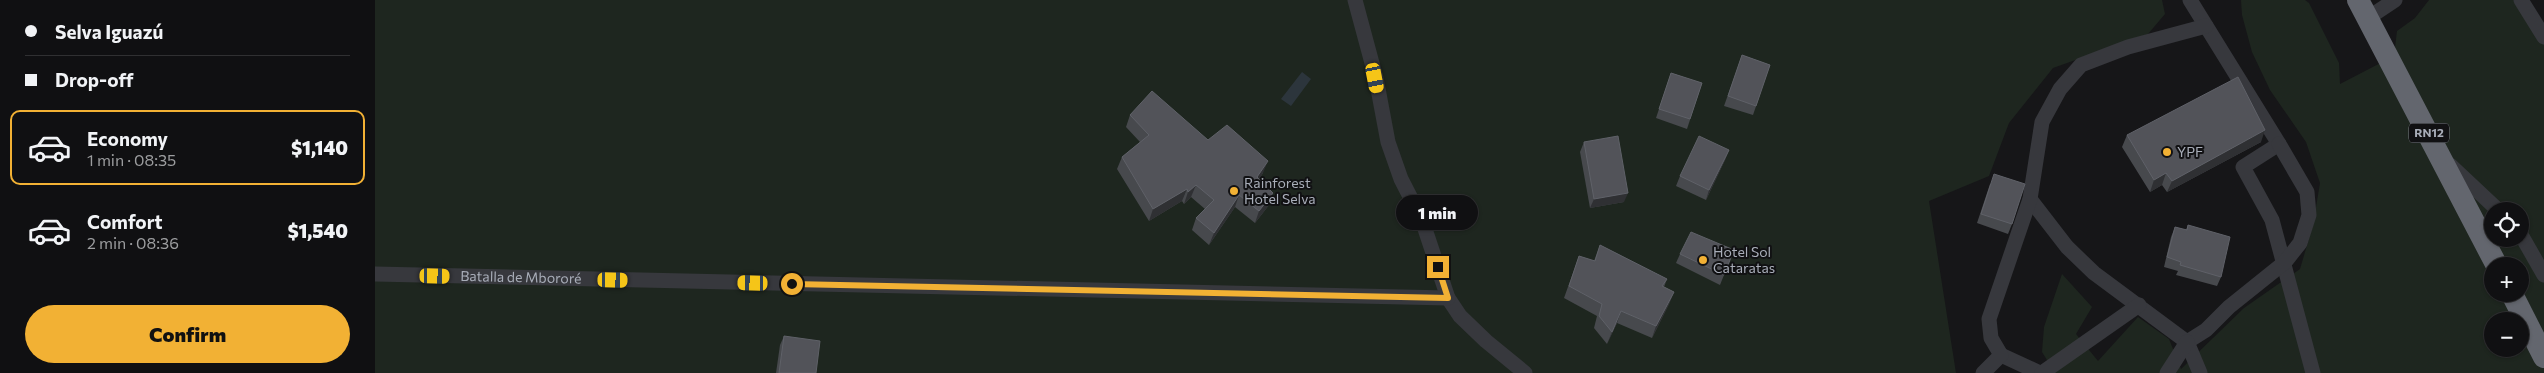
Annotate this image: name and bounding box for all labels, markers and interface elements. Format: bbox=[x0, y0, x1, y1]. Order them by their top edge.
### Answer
text: Selva Iguazú bbox=[55, 20, 163, 43]
car bbox=[1364, 62, 1385, 94]
text: Drop-off bbox=[55, 68, 134, 91]
road number: RN12 bbox=[2409, 124, 2449, 142]
icon: car bbox=[27, 125, 72, 170]
text: Economy bbox=[87, 127, 168, 150]
text: $1,140 bbox=[291, 136, 348, 159]
place label: YPF bbox=[2177, 143, 2203, 160]
marker: YPF bbox=[2161, 146, 2173, 158]
text: 1 min · 08:35 bbox=[87, 150, 176, 169]
place label: Rainforest Hotel Selva bbox=[1244, 174, 1316, 207]
marker: Rainforest Hotel Selva bbox=[1228, 185, 1240, 197]
callout: 1 min bbox=[1397, 194, 1479, 230]
map controls bbox=[2484, 202, 2529, 357]
button: locate bbox=[2484, 202, 2529, 247]
text: 1 min bbox=[1418, 203, 1456, 222]
icon: car bbox=[27, 208, 72, 253]
text: Comfort bbox=[87, 210, 163, 233]
text: $1,540 bbox=[287, 219, 348, 242]
text: 2 min · 08:36 bbox=[87, 233, 179, 252]
place label: Hotel Sol Cataratas bbox=[1713, 243, 1775, 276]
marker: Hotel Sol Cataratas bbox=[1697, 254, 1709, 266]
route end bbox=[1427, 256, 1449, 278]
button: + bbox=[2484, 257, 2529, 302]
street label: Batalla de Mbororé bbox=[460, 267, 582, 287]
car bbox=[419, 268, 450, 284]
car bbox=[597, 272, 628, 288]
route start bbox=[781, 273, 803, 295]
car bbox=[737, 275, 768, 291]
button: Confirm bbox=[25, 305, 350, 363]
button: − bbox=[2484, 312, 2529, 357]

